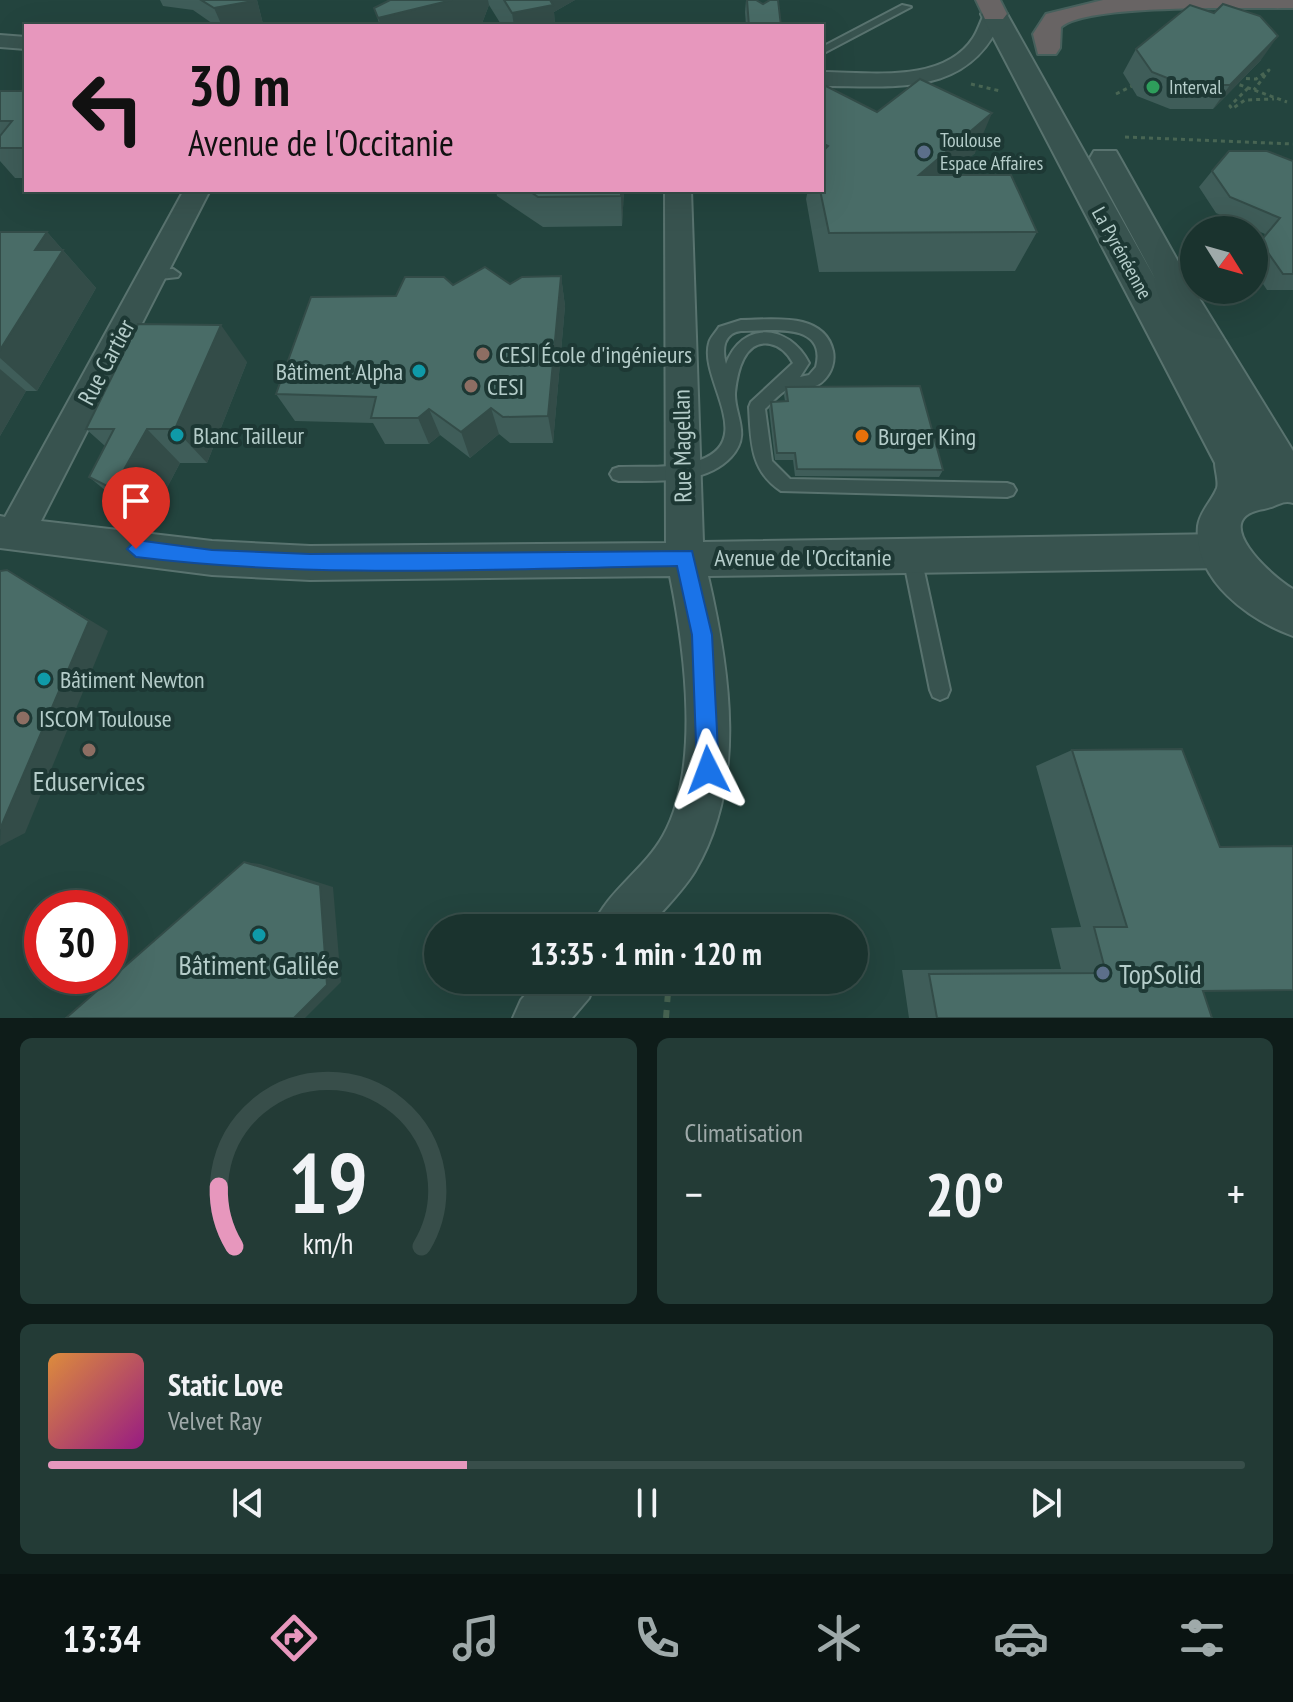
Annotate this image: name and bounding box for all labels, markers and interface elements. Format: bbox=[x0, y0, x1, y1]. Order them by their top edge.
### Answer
text: 30 m bbox=[188, 49, 290, 121]
icon: left bbox=[56, 56, 160, 160]
place label: Interval bbox=[1169, 74, 1222, 100]
marker: Interval bbox=[1144, 78, 1162, 96]
text: Avenue de l'Occitanie bbox=[188, 119, 454, 166]
place label: Toulouse Espace Affaires bbox=[940, 127, 1044, 176]
marker: Toulouse Espace Affaires bbox=[915, 143, 933, 161]
street label: La Pyrénéenne bbox=[1086, 202, 1158, 304]
north arrow bbox=[1180, 216, 1268, 304]
map controls bbox=[1180, 216, 1268, 304]
street label: Rue Cartier bbox=[71, 313, 142, 410]
place label: CESI École d'ingénieurs bbox=[499, 339, 692, 370]
marker: CESI École d'ingénieurs bbox=[474, 345, 492, 363]
place label: Bâtiment Alpha bbox=[276, 356, 403, 387]
marker: Bâtiment Alpha bbox=[410, 362, 428, 380]
place label: CESI bbox=[487, 371, 524, 402]
marker: CESI bbox=[462, 377, 480, 395]
street label: Rue Magellan bbox=[666, 389, 698, 503]
place label: Blanc Tailleur bbox=[193, 420, 305, 451]
place label: Burger King bbox=[878, 421, 976, 452]
marker: Blanc Tailleur bbox=[168, 426, 186, 444]
marker: Burger King bbox=[853, 427, 871, 445]
pin bbox=[102, 467, 170, 549]
icon: arrive bbox=[114, 479, 158, 523]
street label: Avenue de l'Occitanie bbox=[714, 542, 892, 573]
place label: Bâtiment Newton bbox=[60, 664, 205, 695]
marker: Bâtiment Newton bbox=[35, 670, 53, 688]
place label: ISCOM Toulouse bbox=[39, 703, 172, 734]
marker: ISCOM Toulouse bbox=[14, 709, 32, 727]
position arrow bbox=[666, 728, 750, 812]
marker: Eduservices bbox=[80, 741, 98, 759]
place label: Eduservices bbox=[33, 762, 145, 799]
speed limit sign: 30 bbox=[24, 890, 128, 994]
marker: Bâtiment Galilée bbox=[250, 926, 268, 944]
text: 13:35 · 1 min · 120 m bbox=[530, 934, 762, 973]
place label: Bâtiment Galilée bbox=[179, 946, 339, 983]
place label: TopSolid bbox=[1119, 955, 1202, 992]
marker: TopSolid bbox=[1094, 964, 1112, 982]
text: Climatisation bbox=[685, 1116, 803, 1149]
text: 19 bbox=[288, 1128, 368, 1236]
text: 20° bbox=[925, 1155, 1004, 1233]
text: − bbox=[685, 1165, 703, 1222]
text: + bbox=[1227, 1165, 1245, 1222]
text: km/h bbox=[303, 1225, 354, 1262]
text: Static Love bbox=[168, 1365, 283, 1404]
text: Velvet Ray bbox=[168, 1404, 262, 1437]
icon: previous bbox=[226, 1481, 270, 1525]
icon: pause bbox=[625, 1481, 669, 1525]
icon: next bbox=[1024, 1481, 1068, 1525]
icon: directions bbox=[266, 1610, 322, 1666]
icon: music bbox=[448, 1610, 504, 1666]
icon: phone bbox=[629, 1610, 685, 1666]
icon: climate bbox=[811, 1610, 867, 1666]
icon: car bbox=[993, 1610, 1049, 1666]
icon: filters bbox=[1174, 1610, 1230, 1666]
text: 13:34 bbox=[63, 1615, 141, 1662]

